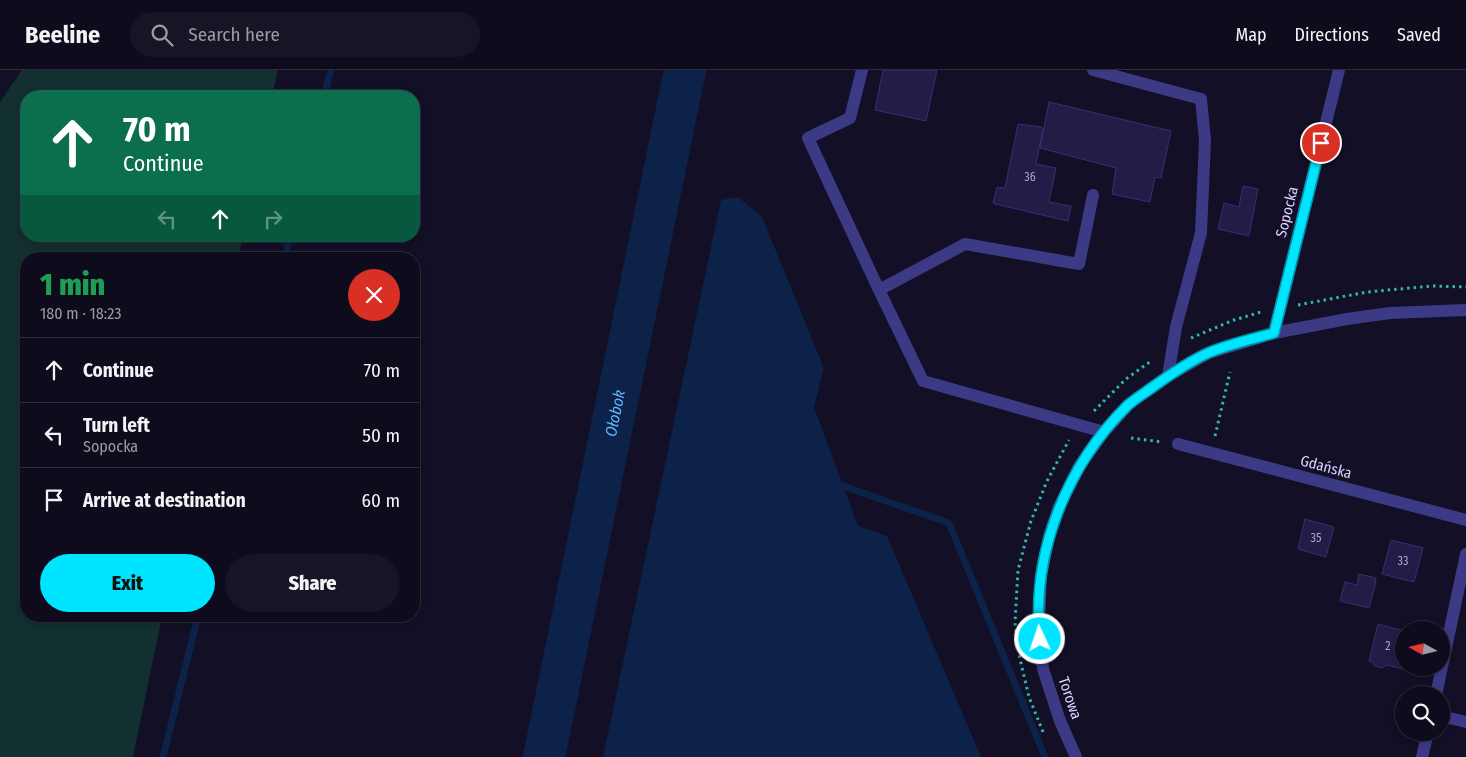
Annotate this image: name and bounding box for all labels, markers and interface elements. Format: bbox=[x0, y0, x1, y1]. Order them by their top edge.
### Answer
search box bbox=[130, 12, 480, 57]
text: Beeline bbox=[25, 21, 100, 49]
icon: search bbox=[148, 21, 176, 49]
text: Search here bbox=[188, 23, 280, 46]
text: Map bbox=[1235, 24, 1267, 46]
text: Directions bbox=[1295, 24, 1369, 46]
text: Saved bbox=[1397, 24, 1441, 46]
text: 70 m bbox=[123, 108, 191, 150]
icon: ahead bbox=[40, 110, 105, 175]
pin bbox=[1300, 122, 1342, 164]
icon: arrive bbox=[1307, 129, 1335, 157]
text: Continue bbox=[123, 150, 204, 177]
house number: 36 bbox=[1024, 170, 1036, 184]
street label: Sopocka bbox=[1272, 185, 1302, 239]
icon: left bbox=[153, 205, 181, 233]
icon: ahead bbox=[206, 205, 234, 233]
icon: right bbox=[259, 205, 287, 233]
text: 1 min bbox=[40, 267, 105, 303]
button: close bbox=[348, 269, 400, 321]
text: 180 m · 18:23 bbox=[40, 304, 121, 323]
icon: ahead bbox=[40, 356, 68, 384]
text: Continue bbox=[83, 359, 154, 382]
text: 70 m bbox=[364, 359, 400, 382]
water label: Ołobok bbox=[601, 388, 629, 438]
text: Turn left bbox=[83, 414, 150, 437]
icon: left bbox=[40, 421, 68, 449]
text: 50 m bbox=[362, 424, 400, 447]
text: Sopocka bbox=[83, 437, 138, 456]
street label: Gdańska bbox=[1298, 452, 1354, 482]
icon: arrive bbox=[40, 486, 68, 514]
text: Arrive at destination bbox=[83, 489, 246, 512]
text: 60 m bbox=[362, 489, 400, 512]
house number: 35 bbox=[1311, 531, 1322, 545]
button: Exit bbox=[40, 554, 215, 612]
button: Share bbox=[225, 554, 400, 612]
house number: 33 bbox=[1398, 554, 1408, 568]
position arrow bbox=[1013, 612, 1065, 664]
north arrow bbox=[1395, 621, 1450, 676]
map controls bbox=[1395, 621, 1450, 741]
house number: 2 bbox=[1385, 639, 1391, 653]
street label: Torowa bbox=[1054, 674, 1086, 722]
button: search bbox=[1395, 686, 1450, 741]

